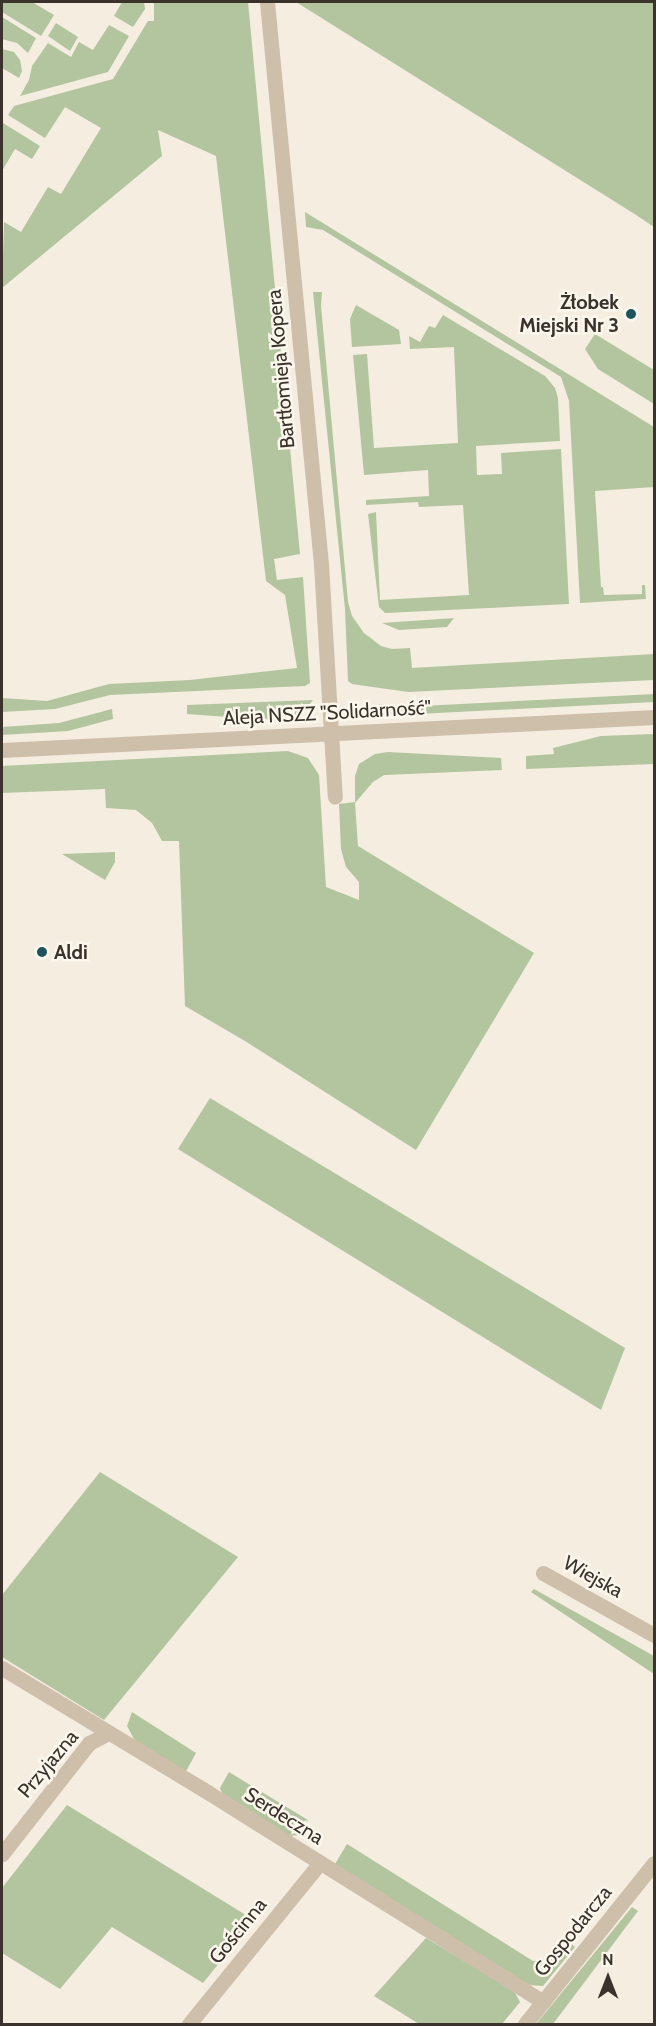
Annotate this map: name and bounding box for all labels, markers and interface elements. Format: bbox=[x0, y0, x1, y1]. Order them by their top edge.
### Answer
street label: Bartłomieja Kopera bbox=[262, 289, 300, 449]
place label: Żłobek Miejski Nr 3 bbox=[519, 290, 619, 337]
marker: Żłobek Miejski Nr 3 bbox=[624, 307, 638, 321]
street label: Aleja NSZZ "Solidarność" bbox=[222, 696, 432, 730]
place label: Aldi bbox=[54, 940, 88, 964]
marker: Aldi bbox=[35, 945, 49, 959]
street label: Wiejska bbox=[559, 1551, 627, 1603]
street label: Przyjazna bbox=[13, 1725, 83, 1803]
street label: Serdeczna bbox=[240, 1782, 328, 1850]
street label: Gospodarcza bbox=[529, 1881, 617, 1981]
street label: Gościnna bbox=[204, 1893, 272, 1969]
north arrow bbox=[578, 1948, 638, 2008]
text: N bbox=[602, 1950, 614, 1969]

